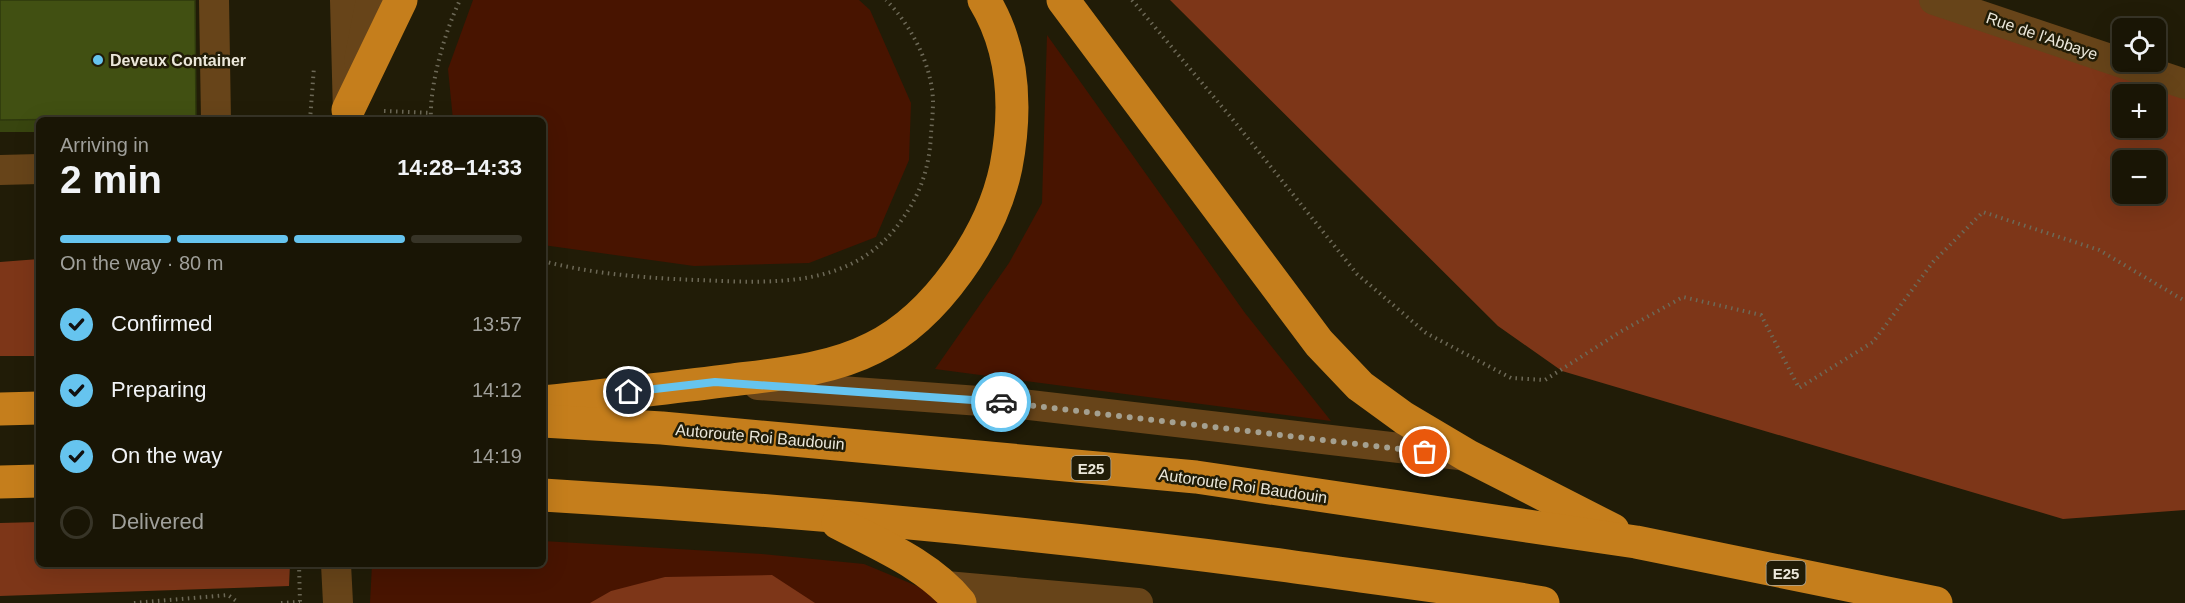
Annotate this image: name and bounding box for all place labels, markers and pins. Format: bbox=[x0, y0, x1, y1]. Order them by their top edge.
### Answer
place label: Deveux Container bbox=[110, 52, 246, 69]
marker: Deveux Container bbox=[91, 53, 105, 67]
pin bbox=[603, 366, 654, 417]
pin bbox=[1399, 426, 1450, 477]

